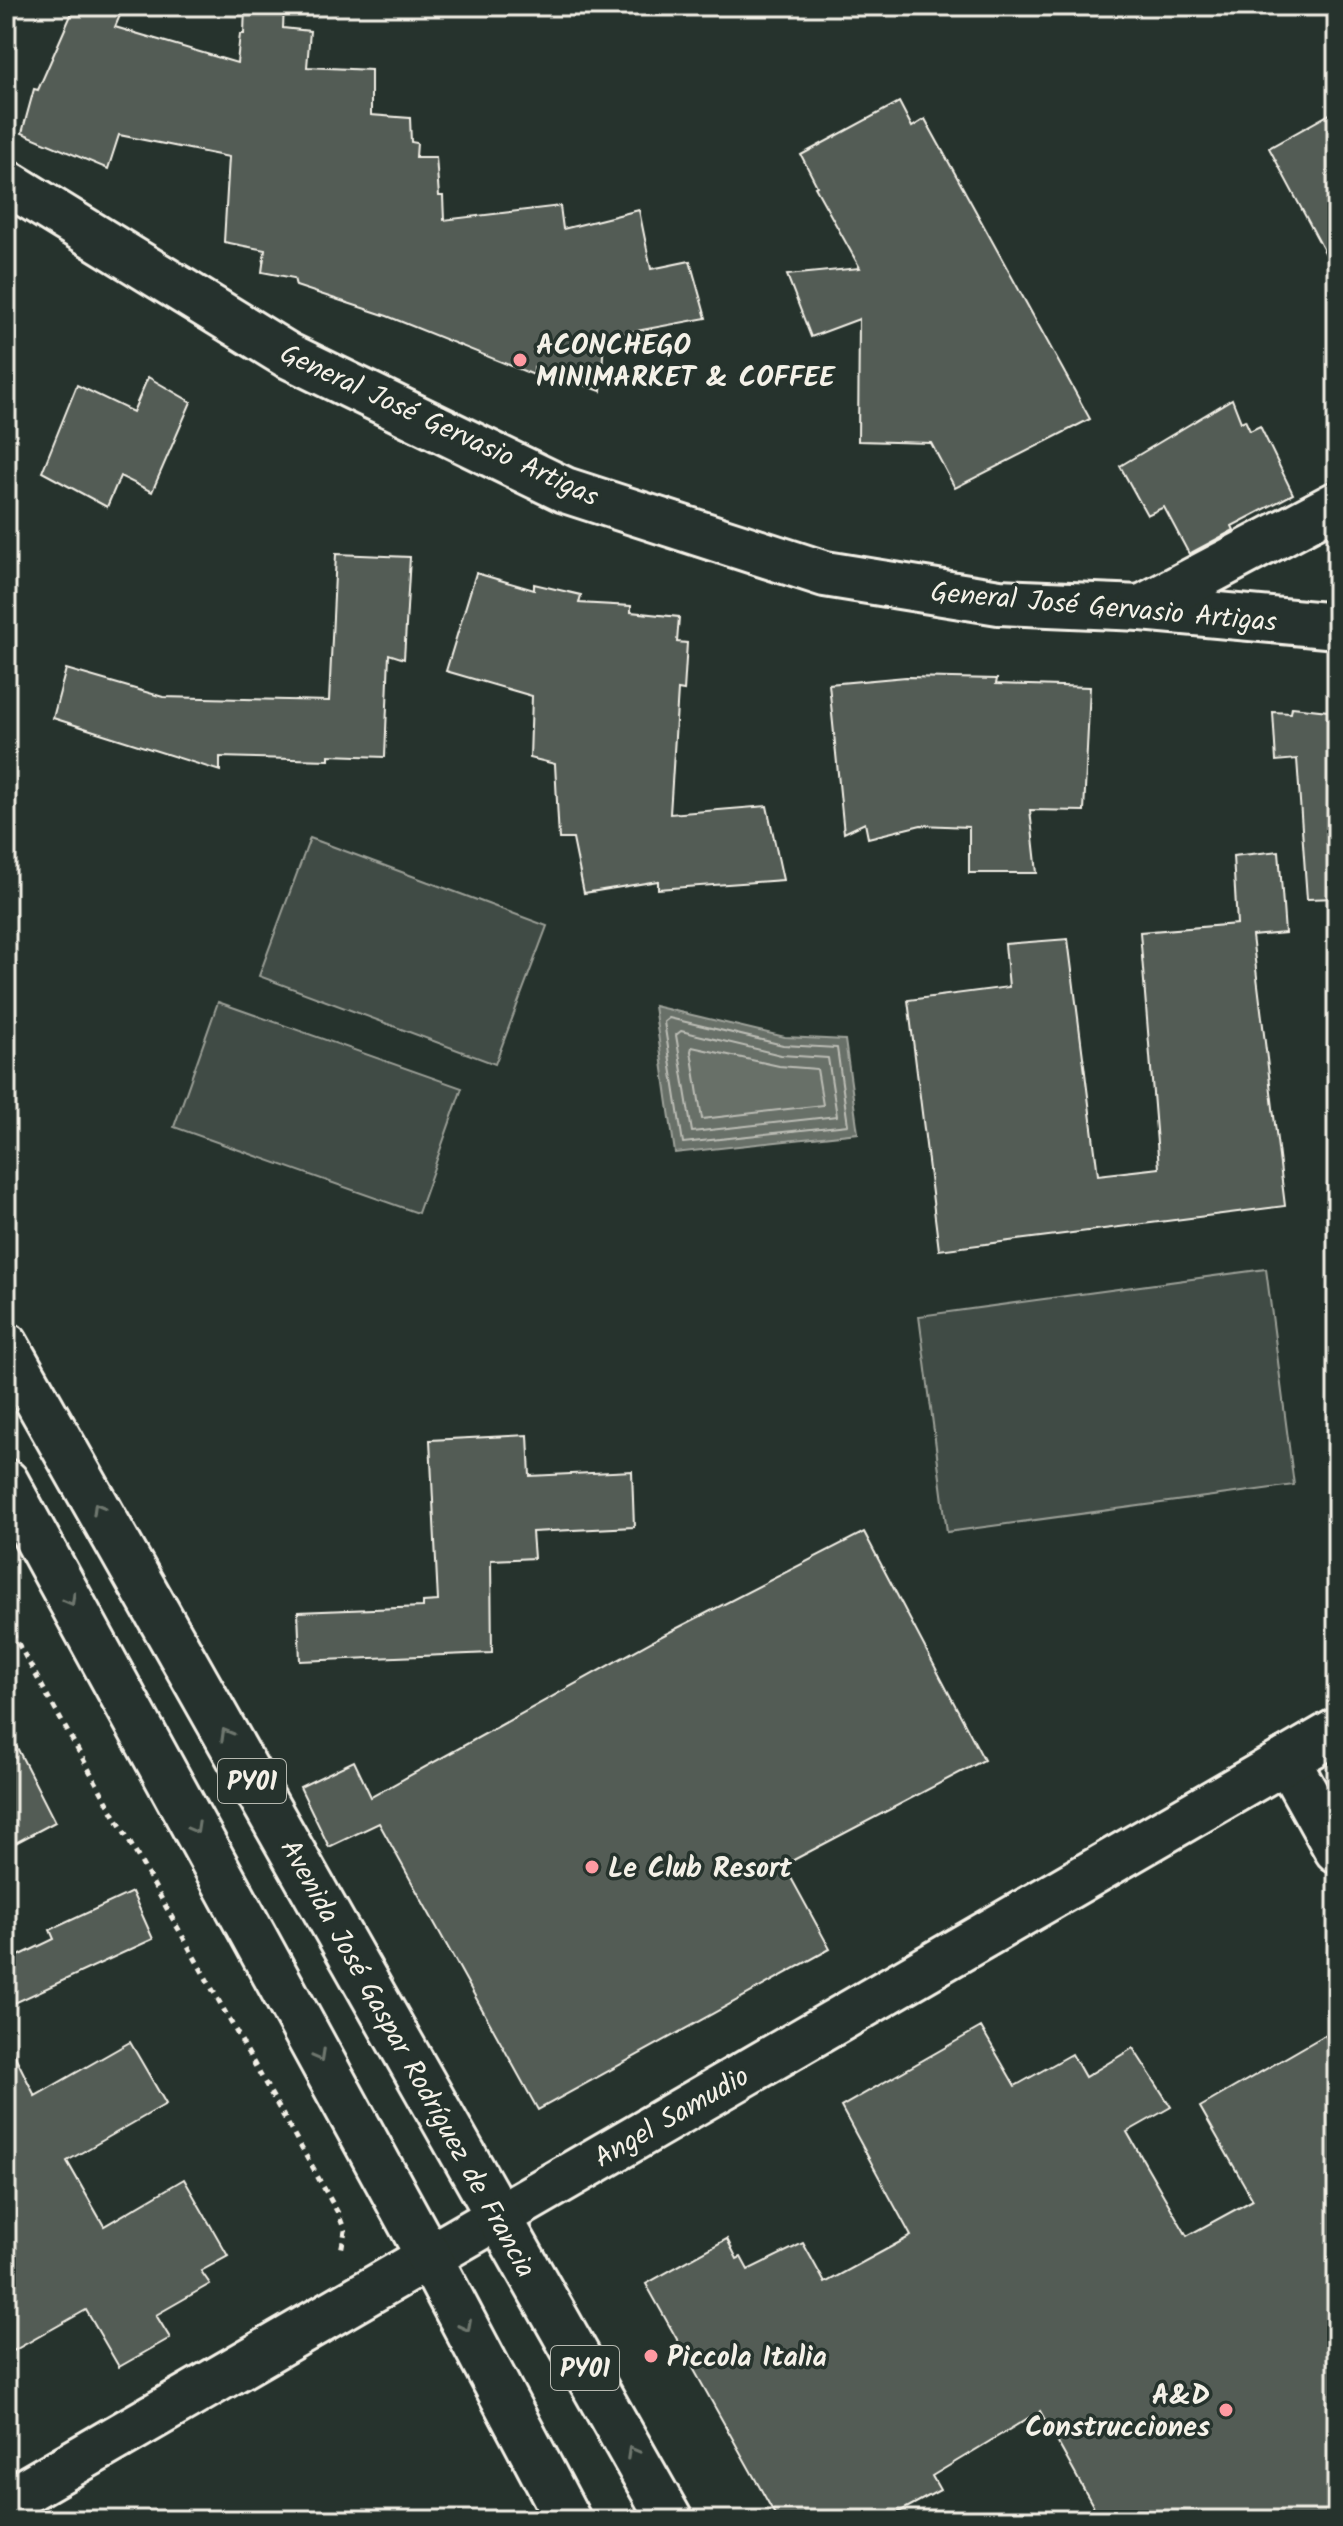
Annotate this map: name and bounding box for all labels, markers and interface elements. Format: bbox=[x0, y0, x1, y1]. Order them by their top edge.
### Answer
place label: ACONCHEGO MINIMARKET & COFFEE bbox=[536, 324, 836, 401]
street label: General José Gervasio Artigas bbox=[272, 332, 606, 520]
marker: ACONCHEGO MINIMARKET & COFFEE bbox=[511, 351, 529, 369]
street label: General José Gervasio Artigas bbox=[929, 571, 1279, 646]
one-way arrow bbox=[92, 1502, 108, 1517]
one-way arrow bbox=[61, 1592, 76, 1606]
one-way arrow bbox=[220, 1728, 236, 1743]
road number: PY01 bbox=[218, 1759, 286, 1803]
one-way arrow bbox=[185, 1819, 201, 1834]
street label: Avenida José Gaspar Rodríguez de Francia bbox=[267, 1832, 547, 2287]
place label: Le Club Resort bbox=[608, 1847, 792, 1892]
marker: Le Club Resort bbox=[583, 1858, 601, 1876]
one-way arrow bbox=[310, 2048, 325, 2063]
street label: Angel Samudio bbox=[586, 2055, 758, 2181]
one-way arrow bbox=[456, 2318, 471, 2332]
place label: Piccola Italia bbox=[667, 2336, 827, 2381]
road number: PY01 bbox=[551, 2346, 619, 2390]
marker: Piccola Italia bbox=[642, 2347, 660, 2365]
place label: A&D Construcciones bbox=[1025, 2374, 1210, 2451]
marker: A&D Construcciones bbox=[1217, 2401, 1235, 2419]
one-way arrow bbox=[626, 2446, 642, 2461]

